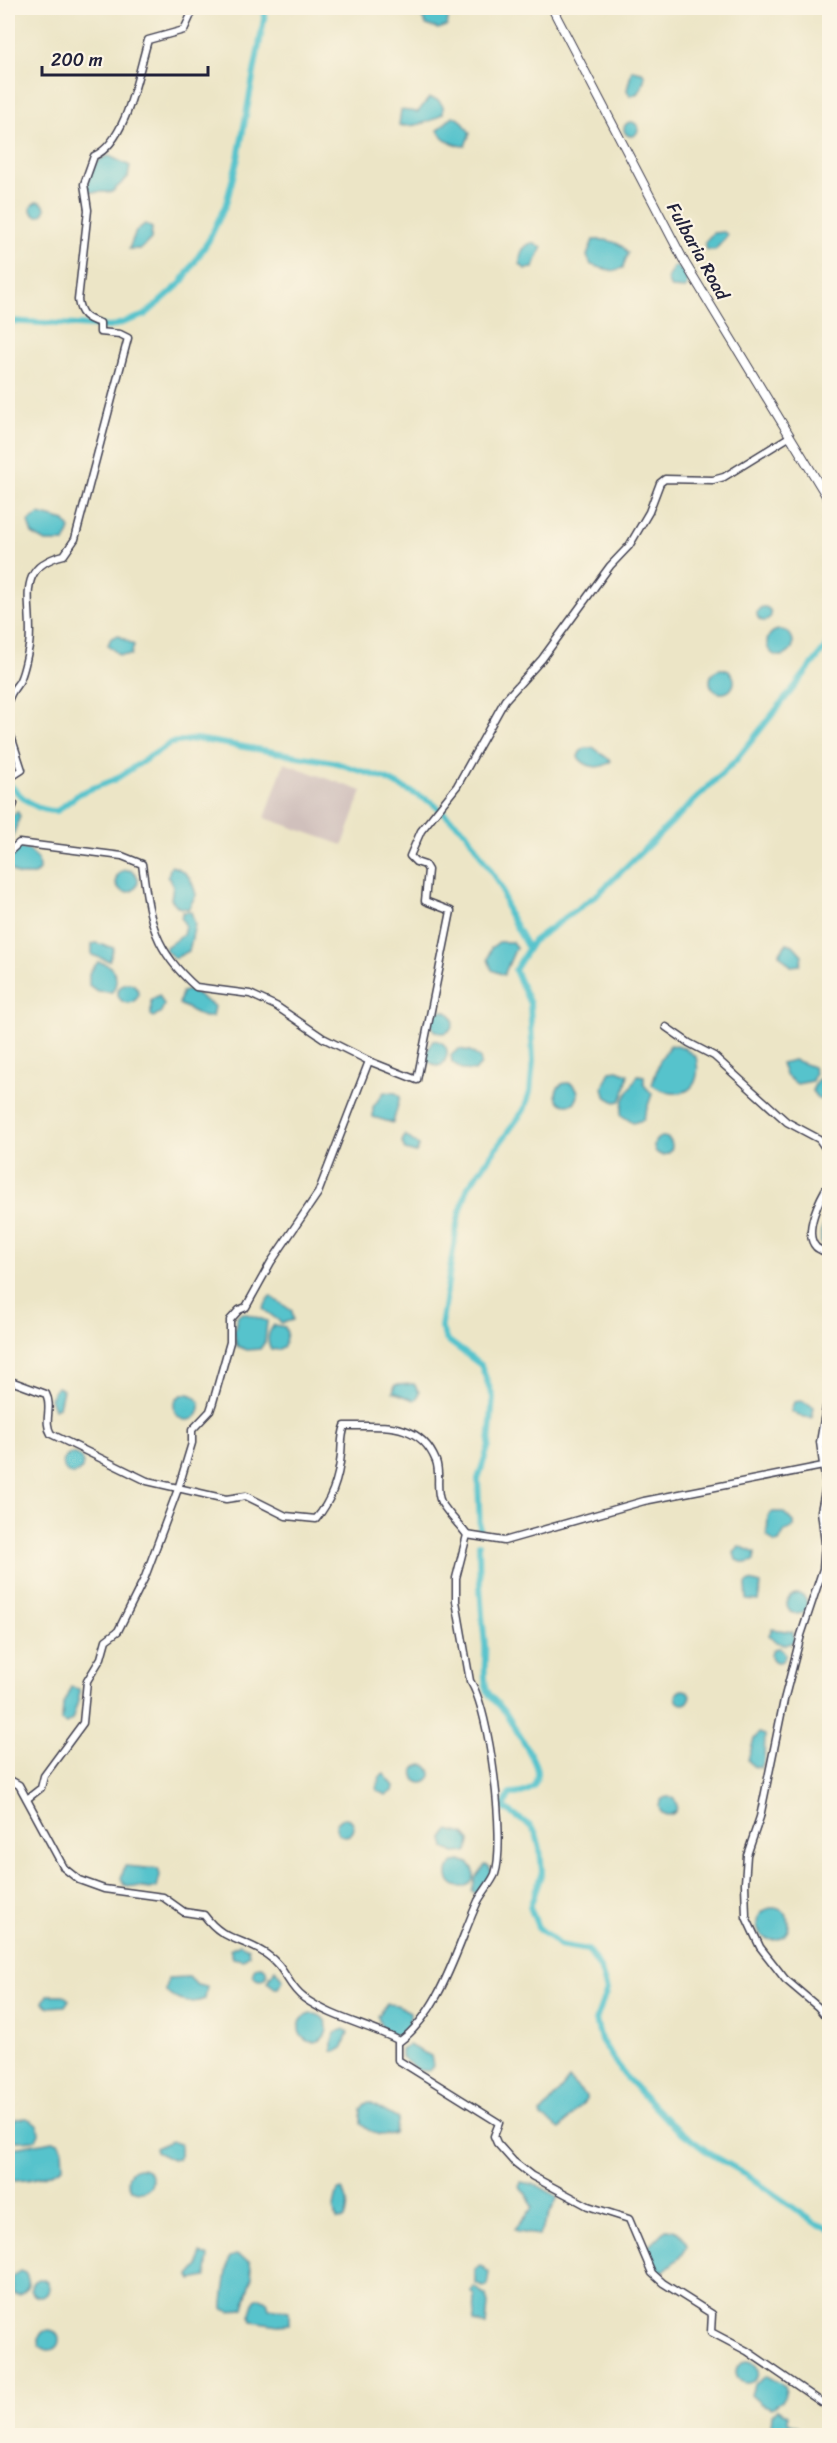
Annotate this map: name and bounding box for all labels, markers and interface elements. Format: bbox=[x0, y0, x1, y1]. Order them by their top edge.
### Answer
scale bar bbox=[42, 39, 208, 77]
text: 200 m bbox=[51, 44, 103, 76]
street label: Fulbaria Road bbox=[658, 196, 739, 307]

